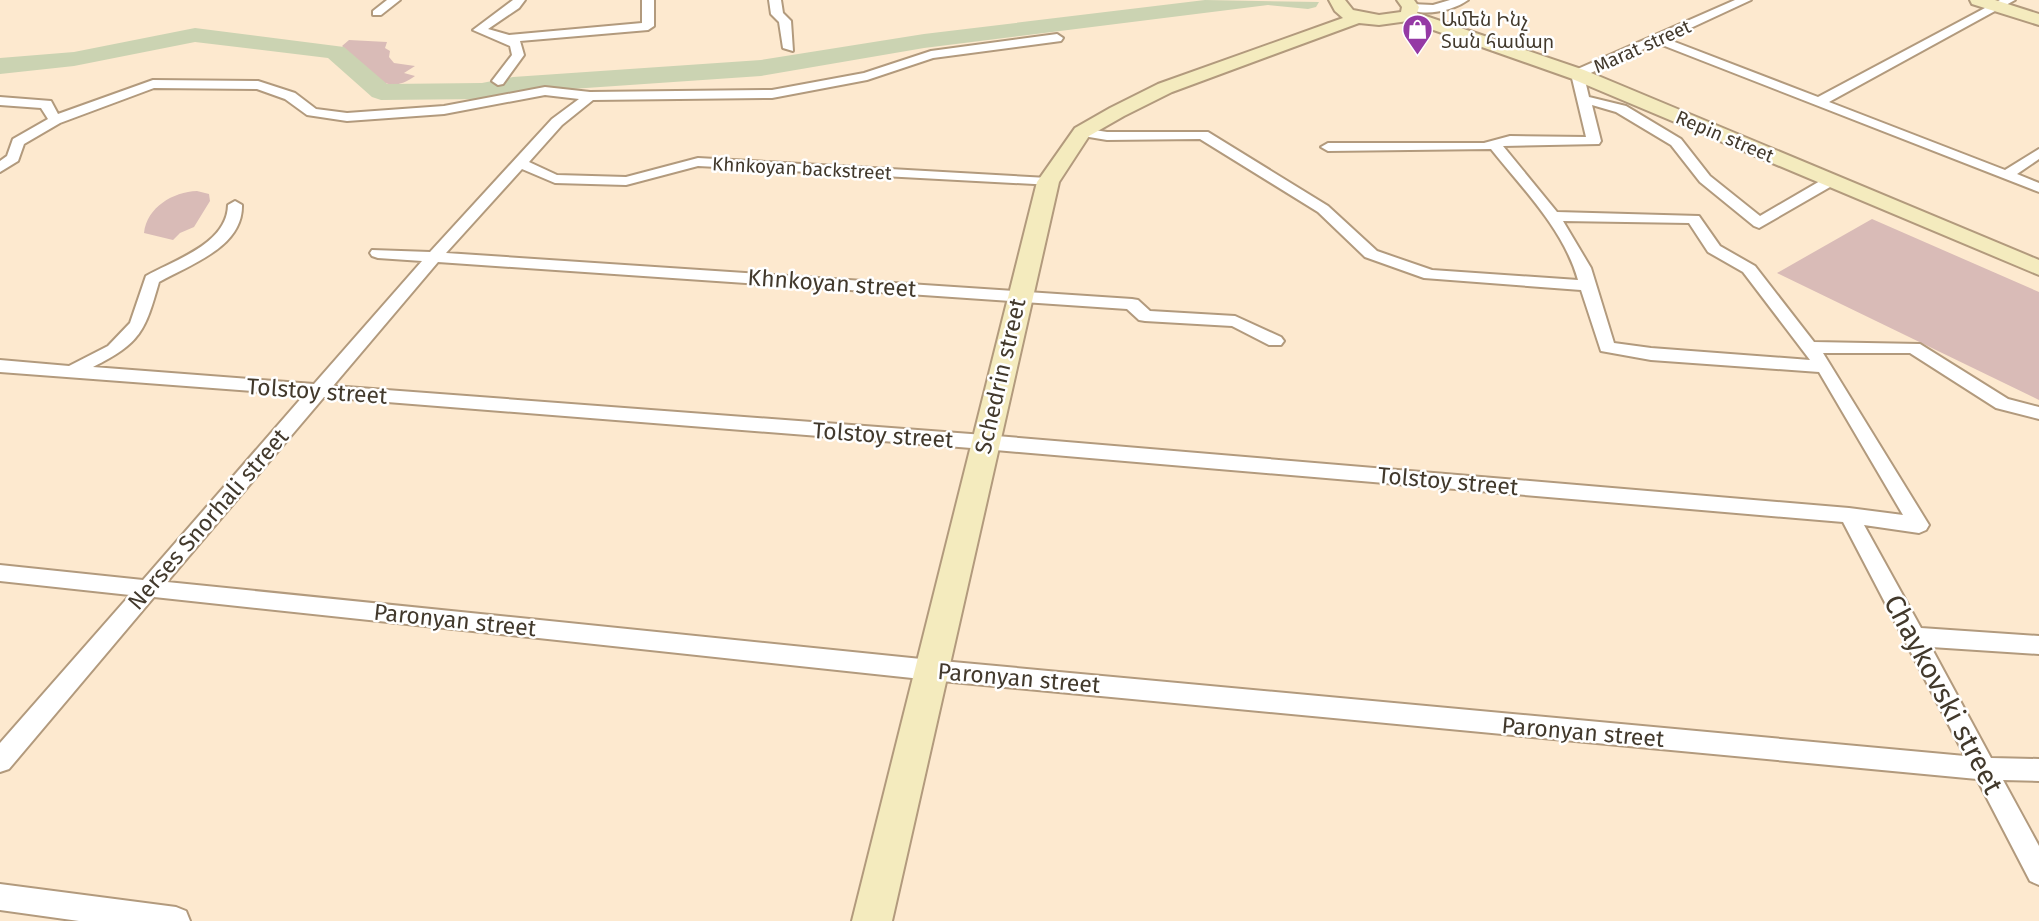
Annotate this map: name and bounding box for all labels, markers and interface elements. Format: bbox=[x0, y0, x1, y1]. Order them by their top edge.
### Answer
place label: Ամեն Ինչ Տան համար bbox=[1441, 8, 1554, 53]
shop icon: Ամեն Ինչ Տան համար bbox=[1401, 13, 1435, 57]
street label: Marat street bbox=[1590, 15, 1695, 78]
street label: Repin street bbox=[1672, 105, 1777, 168]
street label: Khnkoyan backstreet bbox=[712, 152, 892, 185]
street label: Khnkoyan street bbox=[747, 263, 918, 303]
street label: Schedrin street bbox=[968, 295, 1032, 457]
street label: Tolstoy street bbox=[246, 372, 389, 410]
street label: Tolstoy street bbox=[812, 416, 955, 454]
street label: Nerses Snorhali street bbox=[122, 422, 295, 615]
street label: Tolstoy street bbox=[1377, 461, 1520, 501]
street label: Chaykovski street bbox=[1877, 589, 2010, 800]
street label: Paronyan street bbox=[372, 598, 538, 643]
street label: Paronyan street bbox=[936, 657, 1102, 699]
street label: Paronyan street bbox=[1500, 711, 1666, 753]

